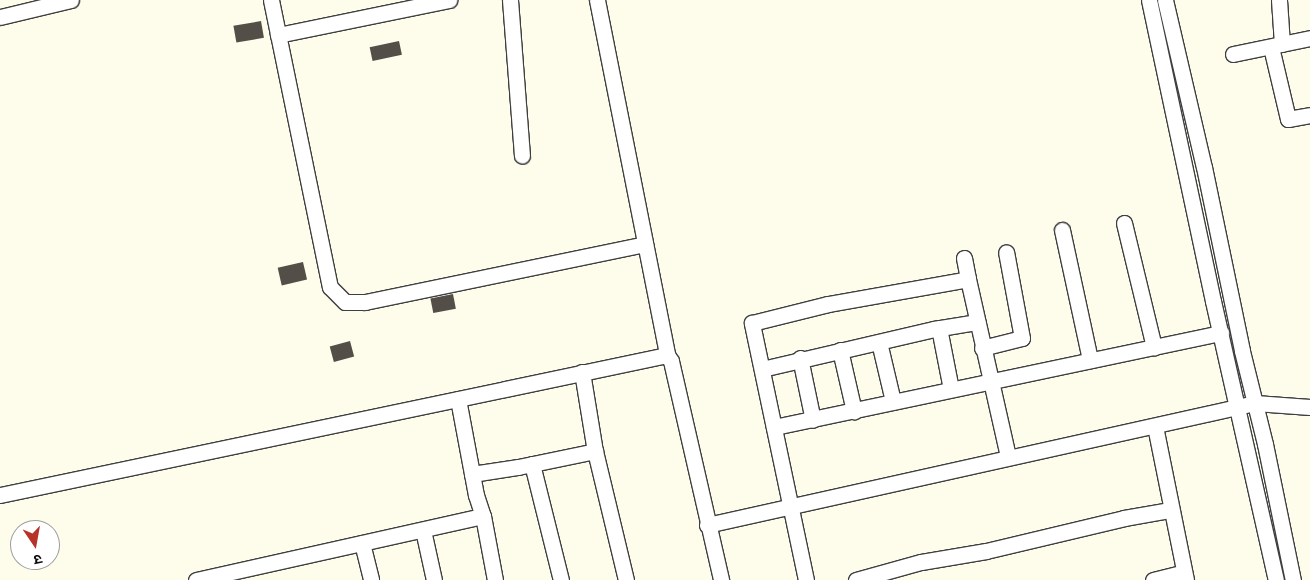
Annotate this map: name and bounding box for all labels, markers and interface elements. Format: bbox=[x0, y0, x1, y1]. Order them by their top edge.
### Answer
north arrow bbox=[10, 520, 60, 570]
text: उ bbox=[32, 551, 44, 567]

